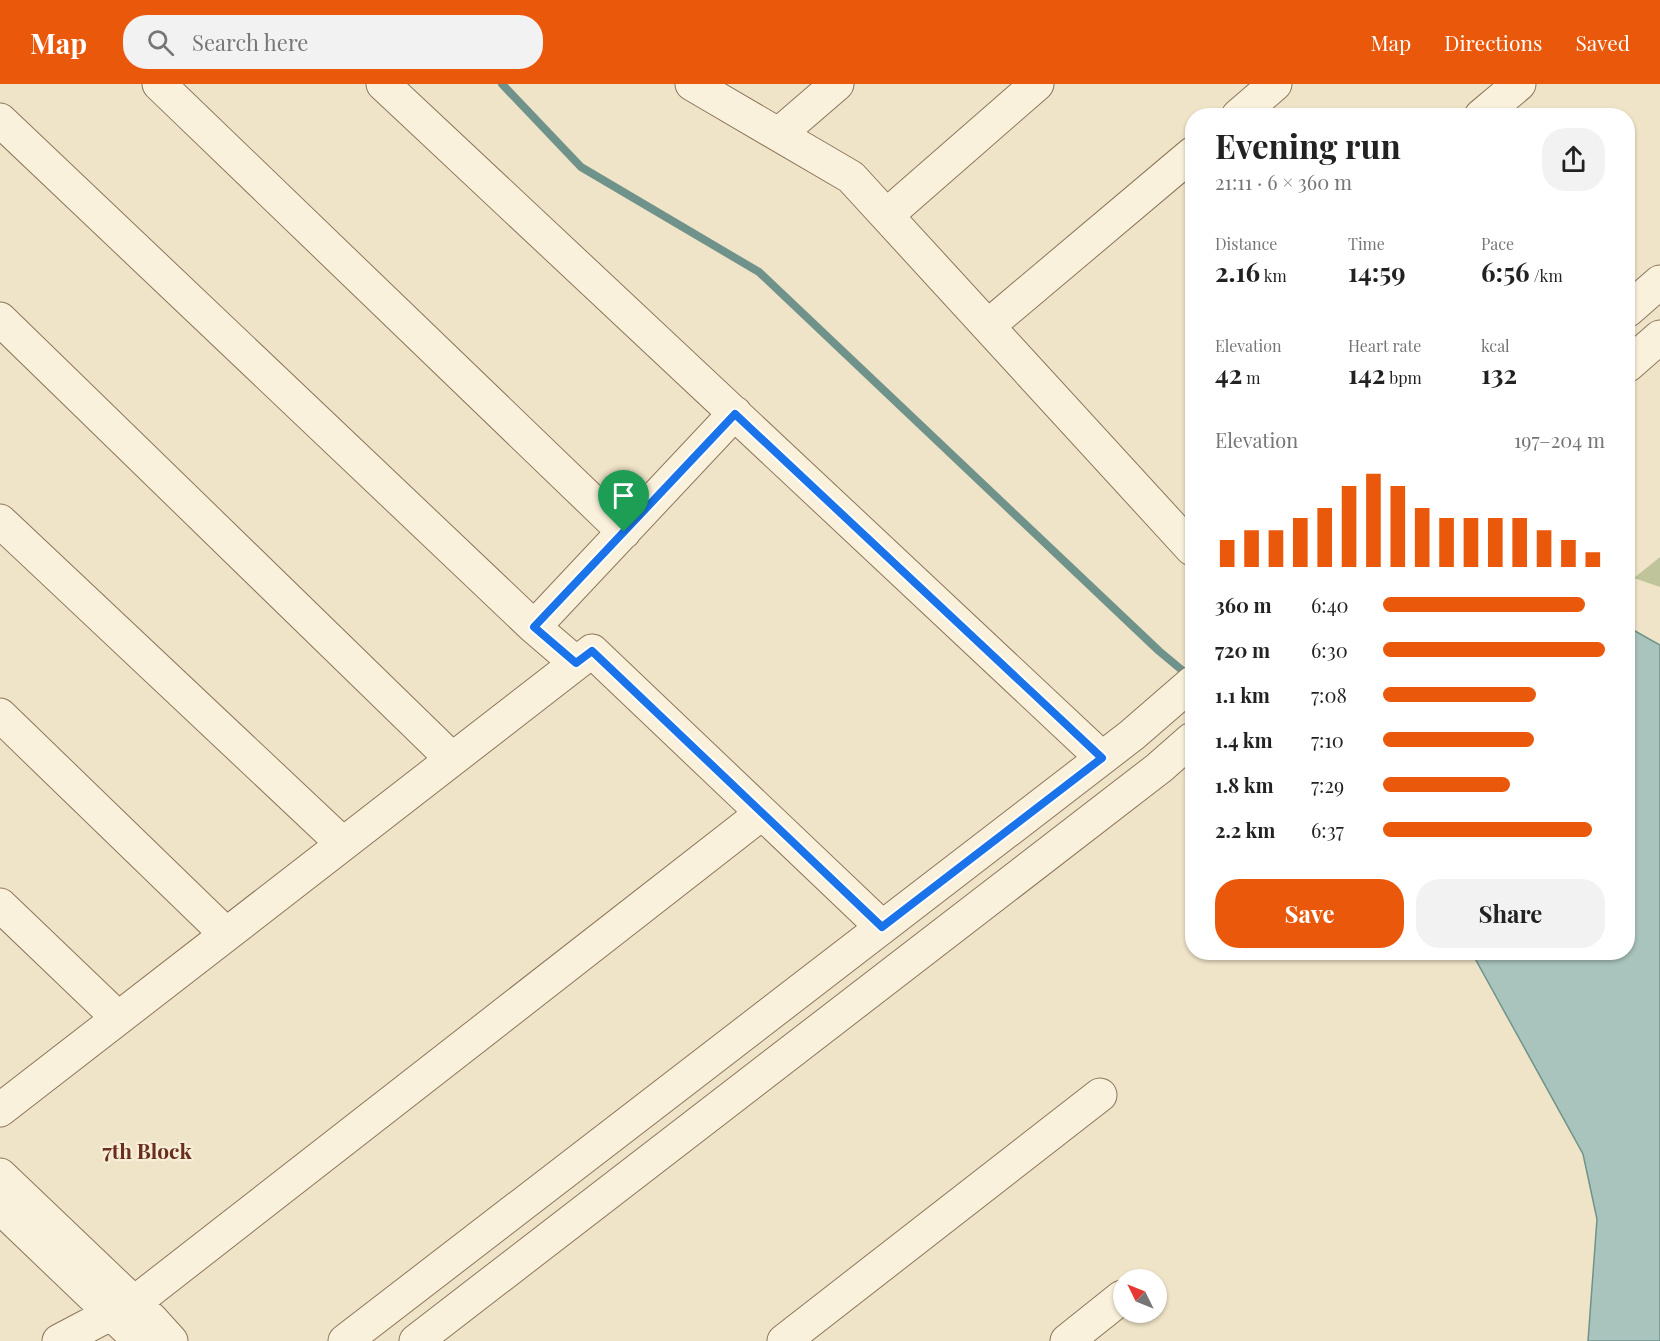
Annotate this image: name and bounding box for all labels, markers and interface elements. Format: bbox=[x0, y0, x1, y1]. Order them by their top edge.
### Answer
search box bbox=[123, 15, 543, 69]
text: Map bbox=[30, 24, 87, 61]
icon: search bbox=[144, 26, 177, 59]
text: Search here bbox=[192, 27, 308, 57]
text: Map bbox=[1370, 28, 1411, 56]
text: Directions bbox=[1444, 28, 1542, 56]
text: Saved bbox=[1575, 28, 1630, 56]
text: Evening run bbox=[1215, 123, 1401, 167]
button: share bbox=[1542, 128, 1605, 191]
text: 21:11 · 6 × 360 m bbox=[1215, 168, 1352, 195]
text: Distance bbox=[1215, 233, 1277, 254]
text: Time bbox=[1348, 233, 1385, 254]
text: Pace bbox=[1481, 233, 1514, 254]
text: 2.16 bbox=[1215, 254, 1260, 289]
text: 14:59 bbox=[1348, 254, 1406, 289]
text: 6:56 bbox=[1481, 254, 1530, 289]
text: km bbox=[1260, 265, 1287, 286]
text: /km bbox=[1530, 265, 1563, 286]
text: Elevation bbox=[1215, 335, 1282, 356]
text: Heart rate bbox=[1348, 335, 1421, 356]
text: kcal bbox=[1481, 335, 1510, 356]
text: 42 bbox=[1215, 356, 1242, 391]
text: 142 bbox=[1348, 356, 1385, 391]
text: 132 bbox=[1481, 356, 1517, 391]
text: m bbox=[1242, 367, 1261, 388]
text: bpm bbox=[1385, 367, 1422, 388]
text: Elevation bbox=[1215, 426, 1298, 453]
text: 197–204 m bbox=[1514, 426, 1605, 453]
pin bbox=[598, 470, 649, 532]
icon: arrive bbox=[607, 479, 640, 512]
text: 360 m bbox=[1215, 591, 1272, 618]
text: 6:40 bbox=[1311, 591, 1349, 618]
text: 720 m bbox=[1215, 636, 1270, 663]
text: 6:30 bbox=[1311, 636, 1348, 663]
text: 1.1 km bbox=[1215, 681, 1270, 708]
text: 7:08 bbox=[1311, 681, 1347, 708]
text: 1.4 km bbox=[1215, 726, 1273, 753]
text: 7:10 bbox=[1311, 726, 1344, 753]
text: 1.8 km bbox=[1215, 771, 1274, 798]
text: 7:29 bbox=[1311, 771, 1344, 798]
text: 2.2 km bbox=[1215, 816, 1275, 843]
text: 6:37 bbox=[1311, 816, 1344, 843]
button: Save bbox=[1215, 879, 1404, 948]
button: Share bbox=[1416, 879, 1605, 948]
district label: 7th Block bbox=[102, 1136, 192, 1164]
north arrow bbox=[1113, 1269, 1167, 1323]
map controls bbox=[1113, 1269, 1167, 1323]

